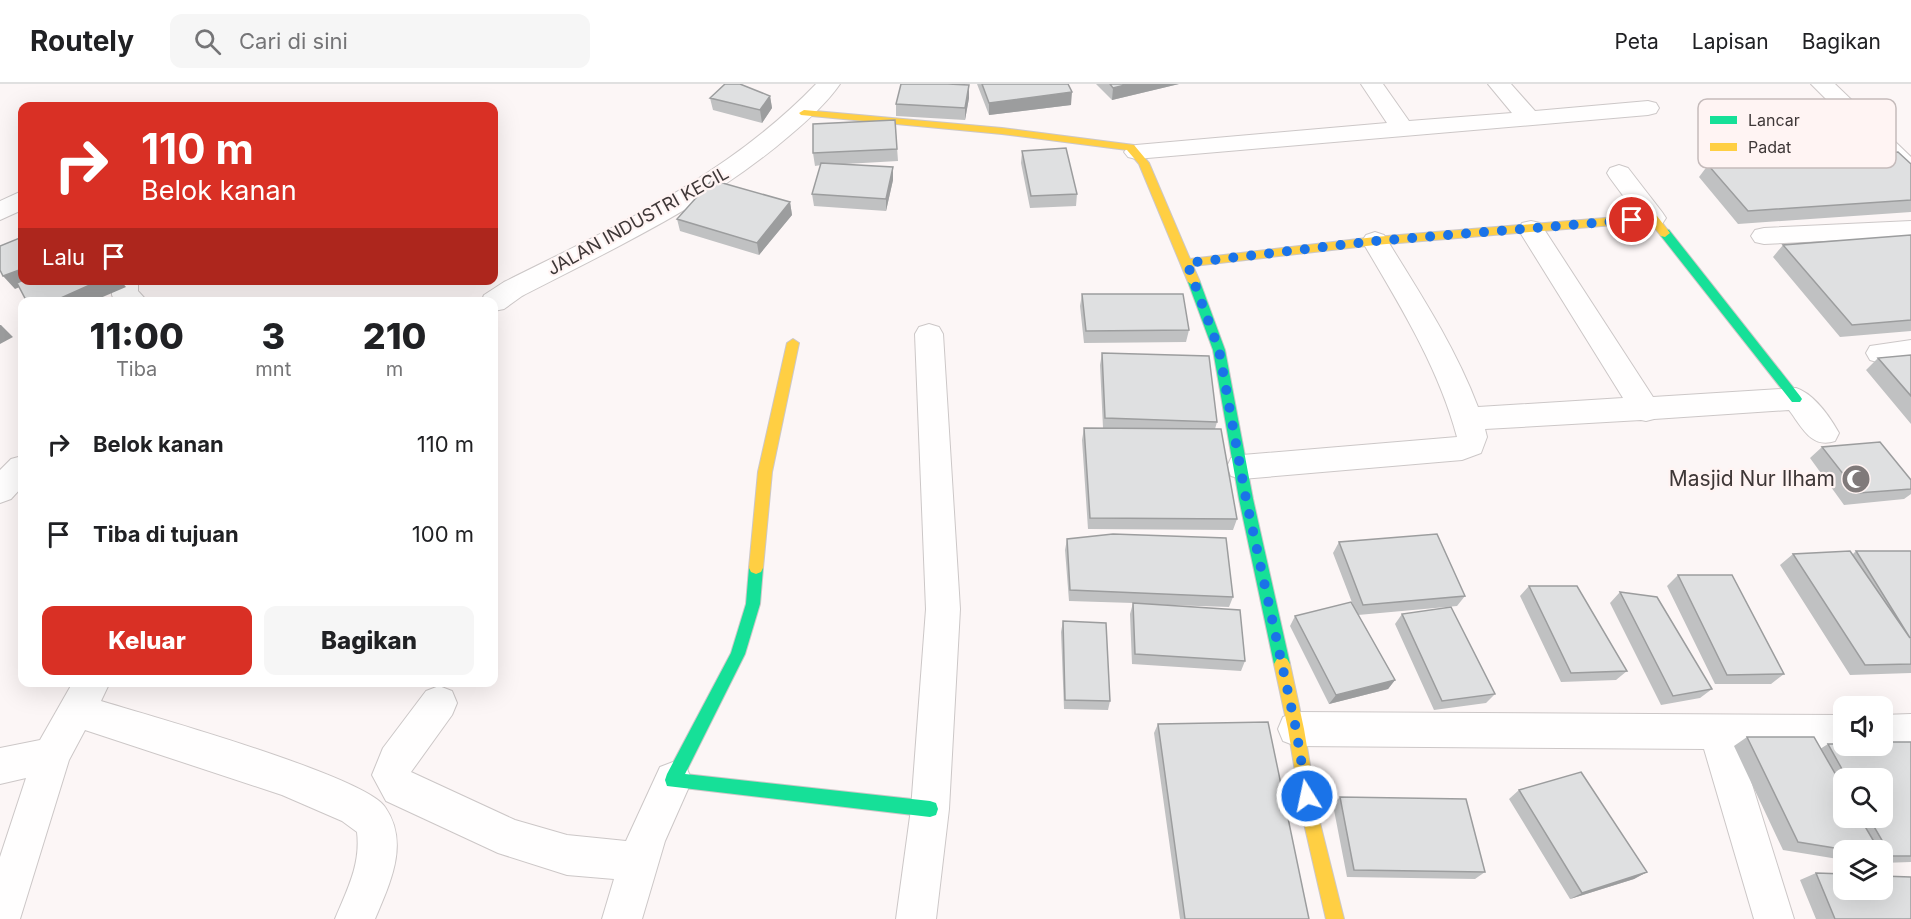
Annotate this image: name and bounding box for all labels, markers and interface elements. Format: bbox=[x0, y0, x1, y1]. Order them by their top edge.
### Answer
search box bbox=[170, 14, 590, 68]
text: Routely bbox=[30, 24, 134, 58]
icon: search bbox=[191, 25, 224, 58]
text: Cari di sini bbox=[239, 28, 348, 54]
text: Peta bbox=[1615, 29, 1659, 54]
text: Lapisan bbox=[1692, 29, 1769, 54]
text: Bagikan bbox=[1802, 29, 1881, 54]
legend bbox=[1698, 99, 1896, 168]
text: Lancar bbox=[1748, 110, 1800, 130]
text: 110 m bbox=[141, 123, 254, 174]
icon: right bbox=[42, 126, 120, 204]
text: Padat bbox=[1748, 137, 1791, 157]
street label: JALAN INDUSTRI KECIL bbox=[543, 162, 732, 279]
text: Belok kanan bbox=[141, 174, 297, 207]
pin bbox=[1606, 194, 1657, 245]
icon: arrive bbox=[1615, 203, 1648, 236]
icon: arrive bbox=[97, 240, 130, 273]
text: Lalu bbox=[42, 244, 85, 270]
text: 11:00 bbox=[90, 314, 184, 358]
text: 3 bbox=[261, 314, 285, 358]
text: 210 bbox=[363, 314, 426, 358]
text: Tiba bbox=[116, 357, 157, 381]
text: mnt bbox=[255, 357, 291, 381]
text: m bbox=[386, 357, 403, 381]
icon: right bbox=[42, 428, 75, 461]
text: Belok kanan bbox=[93, 431, 224, 457]
text: 110 m bbox=[417, 431, 474, 457]
mosque icon: Masjid Nur Ilham bbox=[1840, 463, 1872, 495]
place label: Masjid Nur Ilham bbox=[1669, 466, 1835, 491]
icon: arrive bbox=[42, 518, 75, 551]
text: Tiba di tujuan bbox=[93, 521, 239, 547]
text: 100 m bbox=[412, 521, 474, 547]
button: Keluar bbox=[42, 606, 252, 675]
button: Bagikan bbox=[264, 606, 474, 675]
map controls bbox=[1833, 696, 1893, 900]
button: sound bbox=[1833, 696, 1893, 756]
position arrow bbox=[1275, 764, 1339, 828]
button: search bbox=[1833, 768, 1893, 828]
button: layers bbox=[1833, 840, 1893, 900]

